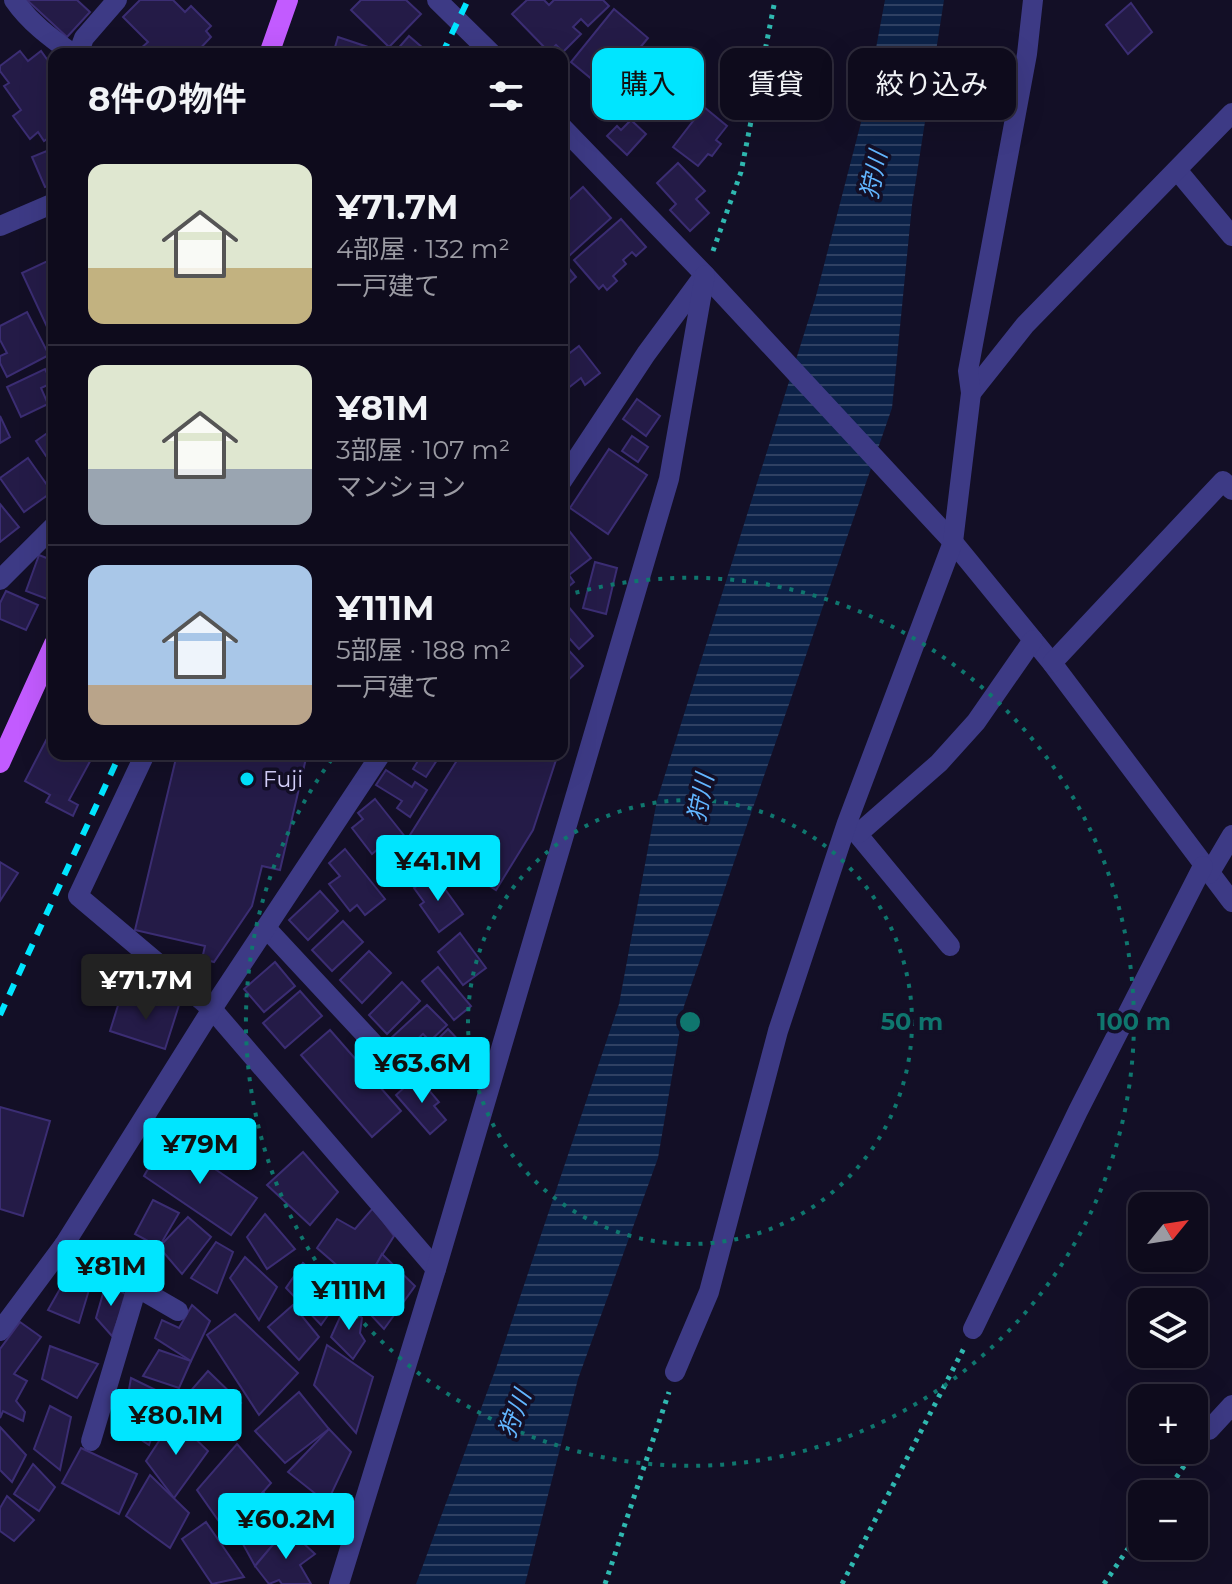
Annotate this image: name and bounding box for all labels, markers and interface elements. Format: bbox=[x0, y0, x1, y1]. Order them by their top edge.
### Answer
chip: 購入 bbox=[592, 48, 704, 120]
chip: 賃貸 bbox=[720, 48, 832, 120]
chip: 絞り込み bbox=[848, 48, 1016, 120]
icon: filters bbox=[484, 74, 528, 118]
text: 8件の物件 bbox=[88, 78, 246, 120]
water label: 狩川 bbox=[854, 145, 893, 201]
text: ¥71.7M bbox=[336, 186, 458, 228]
icon: home bbox=[152, 196, 248, 292]
text: 4部屋 · 132 m² bbox=[336, 233, 510, 265]
text: 一戸建て bbox=[336, 270, 440, 302]
text: ¥81M bbox=[336, 387, 429, 429]
icon: home bbox=[152, 397, 248, 493]
text: 3部屋 · 107 m² bbox=[336, 434, 510, 466]
text: マンション bbox=[336, 471, 466, 503]
text: ¥111M bbox=[336, 587, 435, 629]
icon: home bbox=[152, 597, 248, 693]
text: 5部屋 · 188 m² bbox=[336, 634, 511, 666]
text: 一戸建て bbox=[336, 671, 440, 703]
place label: Fuji bbox=[263, 766, 303, 793]
water label: 狩川 bbox=[682, 769, 720, 824]
marker: Fuji bbox=[238, 770, 256, 788]
pin: ¥41.1M bbox=[373, 835, 503, 903]
text: ¥41.1M bbox=[394, 845, 482, 877]
pin: ¥71.7M bbox=[81, 954, 211, 1022]
text: ¥71.7M bbox=[99, 964, 193, 996]
text: 50 m bbox=[881, 1007, 943, 1036]
text: 100 m bbox=[1097, 1007, 1171, 1036]
centre of rings bbox=[676, 1008, 704, 1036]
pin: ¥63.6M bbox=[357, 1037, 487, 1105]
text: ¥63.6M bbox=[373, 1047, 471, 1079]
pin: ¥79M bbox=[153, 1118, 247, 1186]
text: ¥79M bbox=[161, 1128, 239, 1160]
north arrow bbox=[1128, 1192, 1208, 1272]
map controls bbox=[1128, 1192, 1208, 1560]
pin: ¥81M bbox=[64, 1240, 158, 1308]
text: ¥81M bbox=[75, 1250, 147, 1282]
pin: ¥111M bbox=[293, 1264, 405, 1332]
text: ¥111M bbox=[311, 1274, 387, 1306]
button: layers bbox=[1128, 1288, 1208, 1368]
water label: 狩川 bbox=[492, 1383, 538, 1441]
button: + bbox=[1128, 1384, 1208, 1464]
pin: ¥80.1M bbox=[111, 1389, 241, 1457]
text: ¥80.1M bbox=[129, 1399, 223, 1431]
button: − bbox=[1128, 1480, 1208, 1560]
pin: ¥60.2M bbox=[221, 1493, 351, 1561]
text: ¥60.2M bbox=[236, 1503, 336, 1535]

